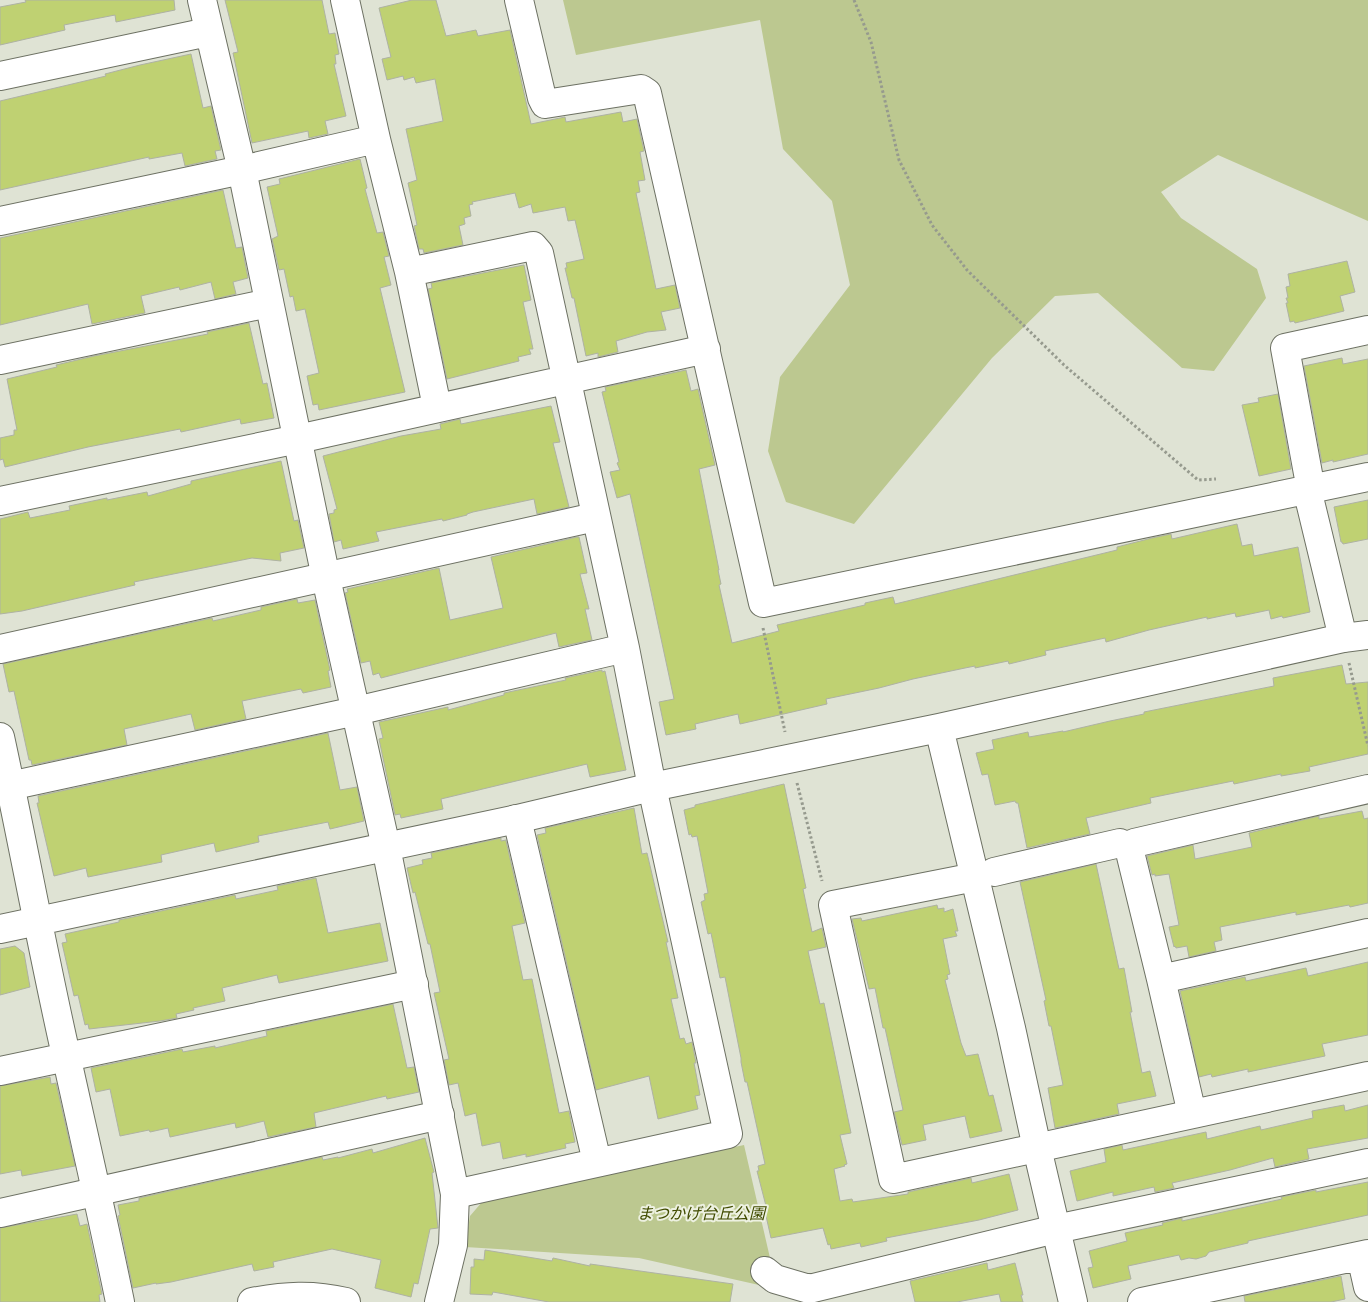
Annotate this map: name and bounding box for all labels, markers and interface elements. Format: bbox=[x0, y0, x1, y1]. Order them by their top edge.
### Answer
park label: まつかげ台丘公園 bbox=[637, 1204, 767, 1223]

